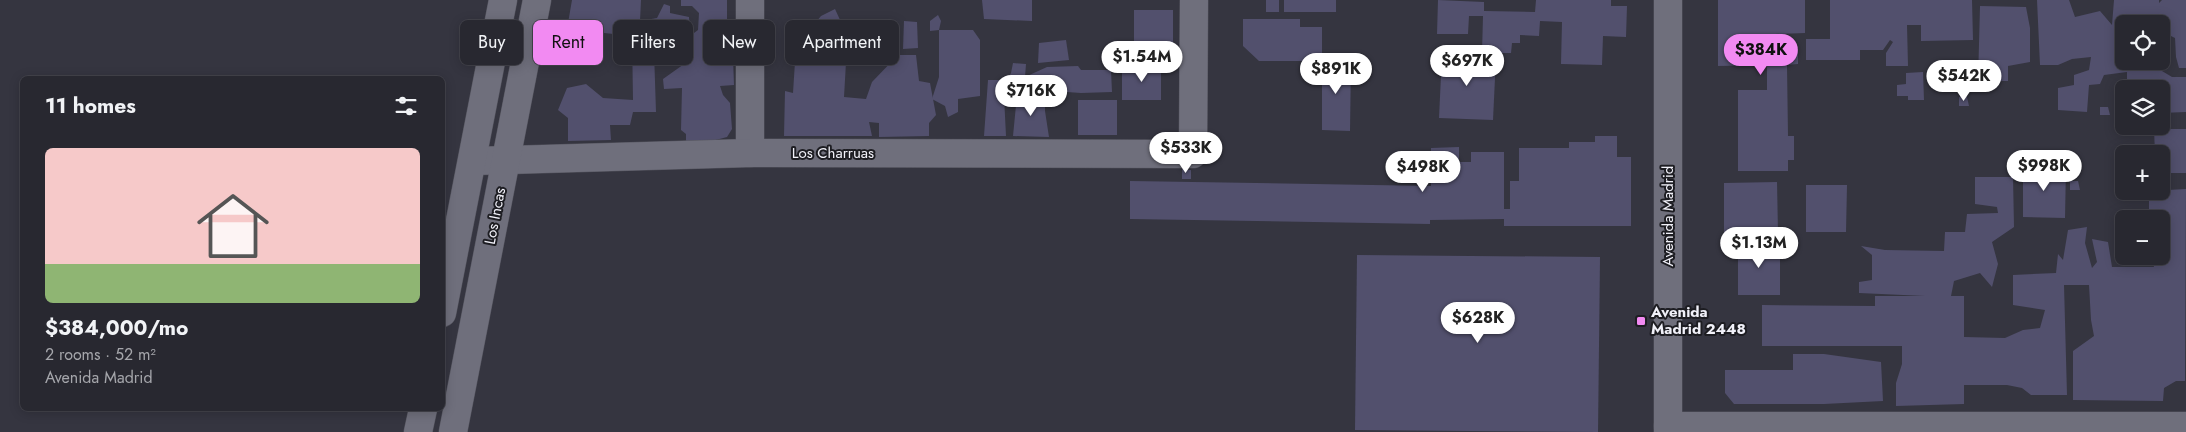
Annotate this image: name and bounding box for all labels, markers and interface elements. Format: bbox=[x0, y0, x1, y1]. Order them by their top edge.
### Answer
map controls bbox=[2115, 15, 2170, 265]
button: locate bbox=[2115, 15, 2170, 70]
chip: Buy bbox=[460, 20, 523, 65]
chip: Rent bbox=[533, 20, 603, 65]
chip: Filters bbox=[613, 20, 693, 65]
chip: New bbox=[703, 20, 775, 65]
chip: Apartment bbox=[785, 20, 899, 65]
pin: $384K bbox=[1726, 34, 1796, 76]
text: $384K bbox=[1735, 38, 1787, 61]
pin: $1.54M bbox=[1101, 41, 1183, 83]
pin: $697K bbox=[1432, 44, 1502, 87]
text: $1.54M bbox=[1113, 45, 1172, 68]
text: $697K bbox=[1441, 49, 1493, 72]
pin: $891K bbox=[1301, 52, 1371, 95]
text: $891K bbox=[1311, 57, 1361, 80]
pin: $542K bbox=[1929, 59, 1999, 102]
text: $542K bbox=[1937, 64, 1991, 87]
pin: $716K bbox=[996, 74, 1066, 117]
text: $716K bbox=[1006, 79, 1056, 102]
button: layers bbox=[2115, 80, 2170, 135]
text: 11 homes bbox=[45, 91, 136, 121]
icon: filters bbox=[392, 92, 420, 120]
pin: $533K bbox=[1151, 132, 1221, 174]
text: $533K bbox=[1160, 136, 1212, 159]
street label: Los Charruas bbox=[792, 142, 874, 164]
button: + bbox=[2115, 145, 2170, 200]
pin: $498K bbox=[1388, 150, 1458, 193]
pin: $998K bbox=[2009, 150, 2079, 192]
text: $998K bbox=[2018, 154, 2070, 177]
text: $498K bbox=[1396, 155, 1450, 178]
street label: Avenida Madrid bbox=[1657, 166, 1679, 266]
icon: home bbox=[188, 181, 278, 271]
street label: Los Incas bbox=[479, 186, 511, 246]
button: − bbox=[2115, 210, 2170, 265]
pin: $1.13M bbox=[1718, 226, 1800, 269]
text: $1.13M bbox=[1731, 231, 1787, 254]
place label: Avenida Madrid 2448 bbox=[1650, 301, 1746, 340]
pin: $628K bbox=[1443, 302, 1513, 344]
text: $628K bbox=[1452, 306, 1504, 329]
text: $384,000/mo bbox=[45, 313, 188, 343]
marker: Avenida Madrid 2448 bbox=[1635, 315, 1647, 327]
text: 2 rooms · 52 m² bbox=[45, 343, 156, 366]
text: Avenida Madrid bbox=[45, 366, 153, 389]

